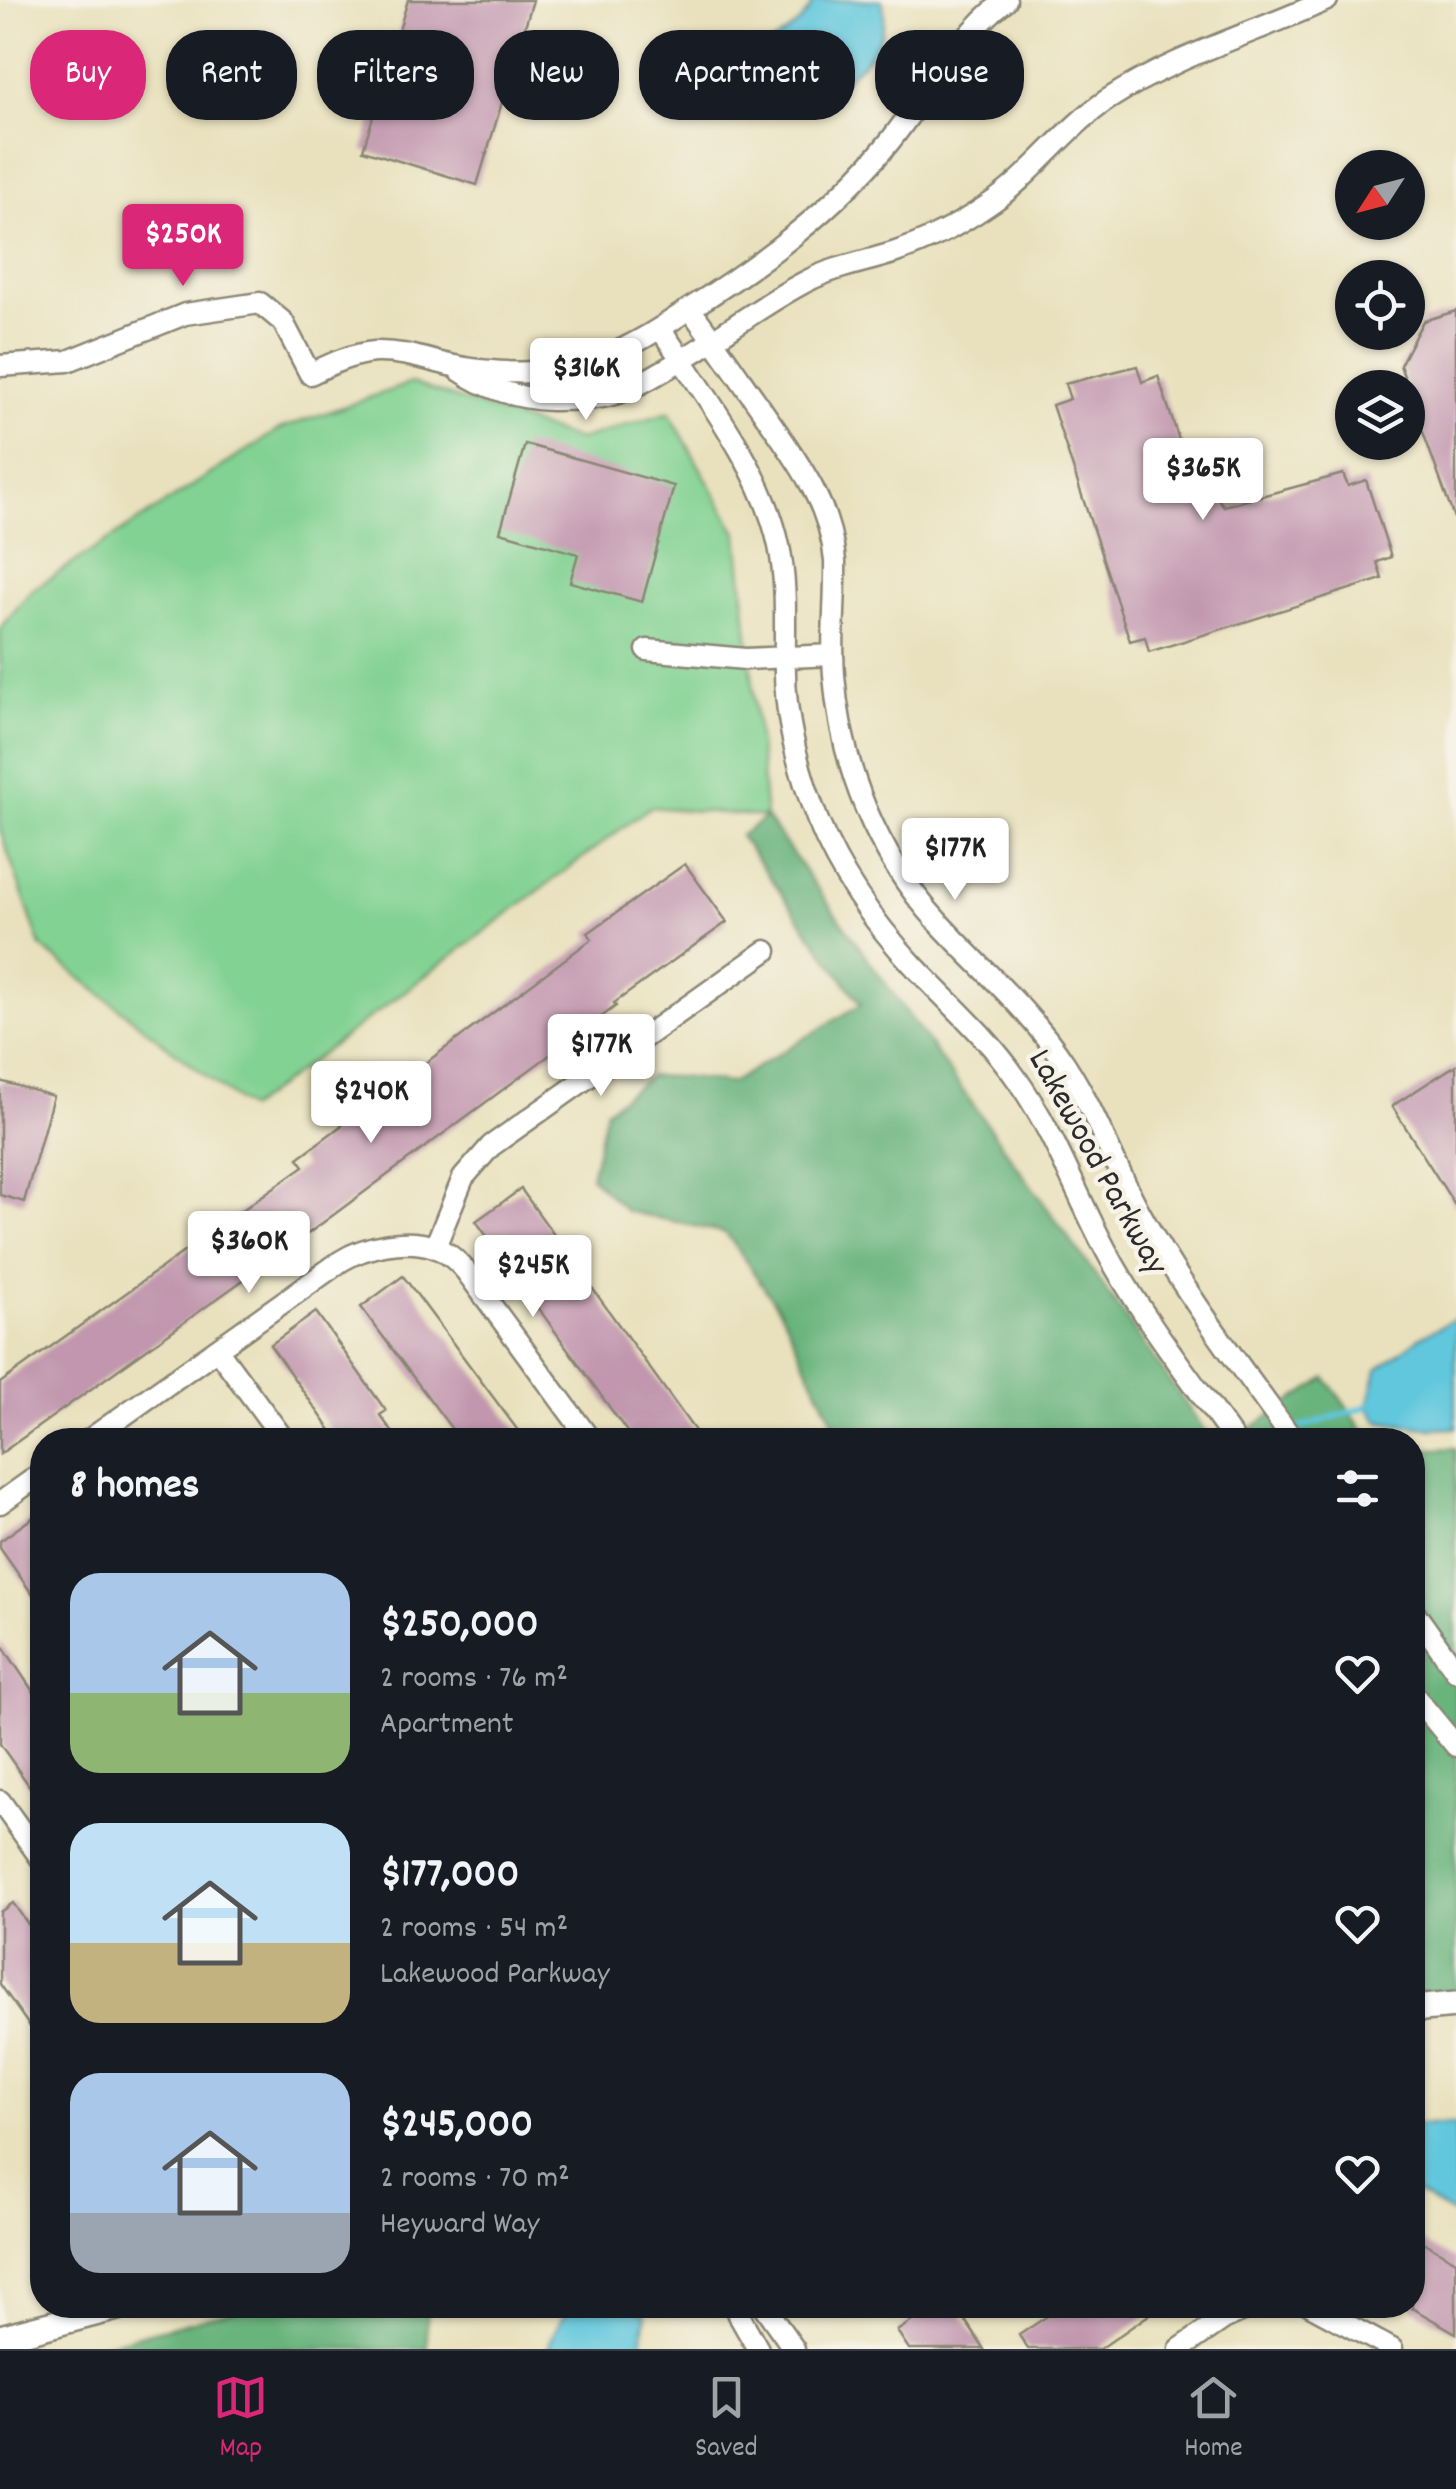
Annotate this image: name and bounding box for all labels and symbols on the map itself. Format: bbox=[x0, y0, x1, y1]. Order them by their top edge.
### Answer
north arrow bbox=[1335, 150, 1425, 240]
pin: $250K bbox=[113, 204, 253, 289]
pin: $316K bbox=[516, 338, 656, 423]
pin: $365K bbox=[1133, 438, 1273, 523]
pin: $177K bbox=[885, 818, 1025, 903]
pin: $177K bbox=[531, 1014, 671, 1099]
street label: Lakewood Parkway bbox=[1013, 1041, 1179, 1286]
pin: $240K bbox=[301, 1061, 441, 1146]
pin: $360K bbox=[179, 1211, 319, 1296]
pin: $245K bbox=[463, 1235, 603, 1320]

